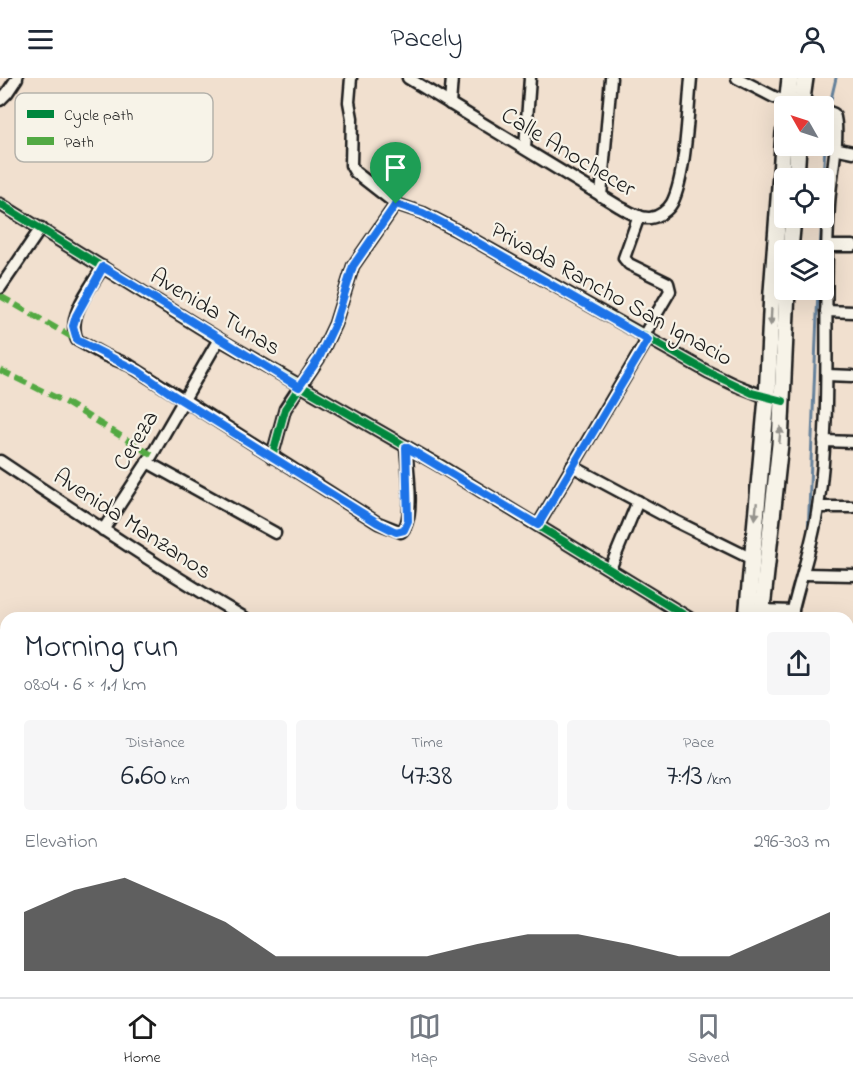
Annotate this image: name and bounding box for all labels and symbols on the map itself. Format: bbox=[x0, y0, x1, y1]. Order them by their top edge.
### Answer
legend bbox=[15, 93, 213, 162]
north arrow bbox=[774, 96, 834, 156]
street label: Calle Anochecer bbox=[494, 99, 642, 207]
text: Cycle path bbox=[64, 104, 133, 128]
text: Path bbox=[64, 131, 94, 155]
pin bbox=[370, 142, 421, 204]
street label: Privada Rancho San Ignacio bbox=[483, 214, 738, 377]
street label: Avenida Tunas bbox=[143, 260, 287, 366]
one-way arrow bbox=[766, 307, 775, 326]
street label: Cereza bbox=[105, 404, 169, 478]
one-way arrow bbox=[776, 425, 785, 444]
street label: Avenida Manzanos bbox=[45, 461, 218, 590]
one-way arrow bbox=[751, 502, 761, 521]

